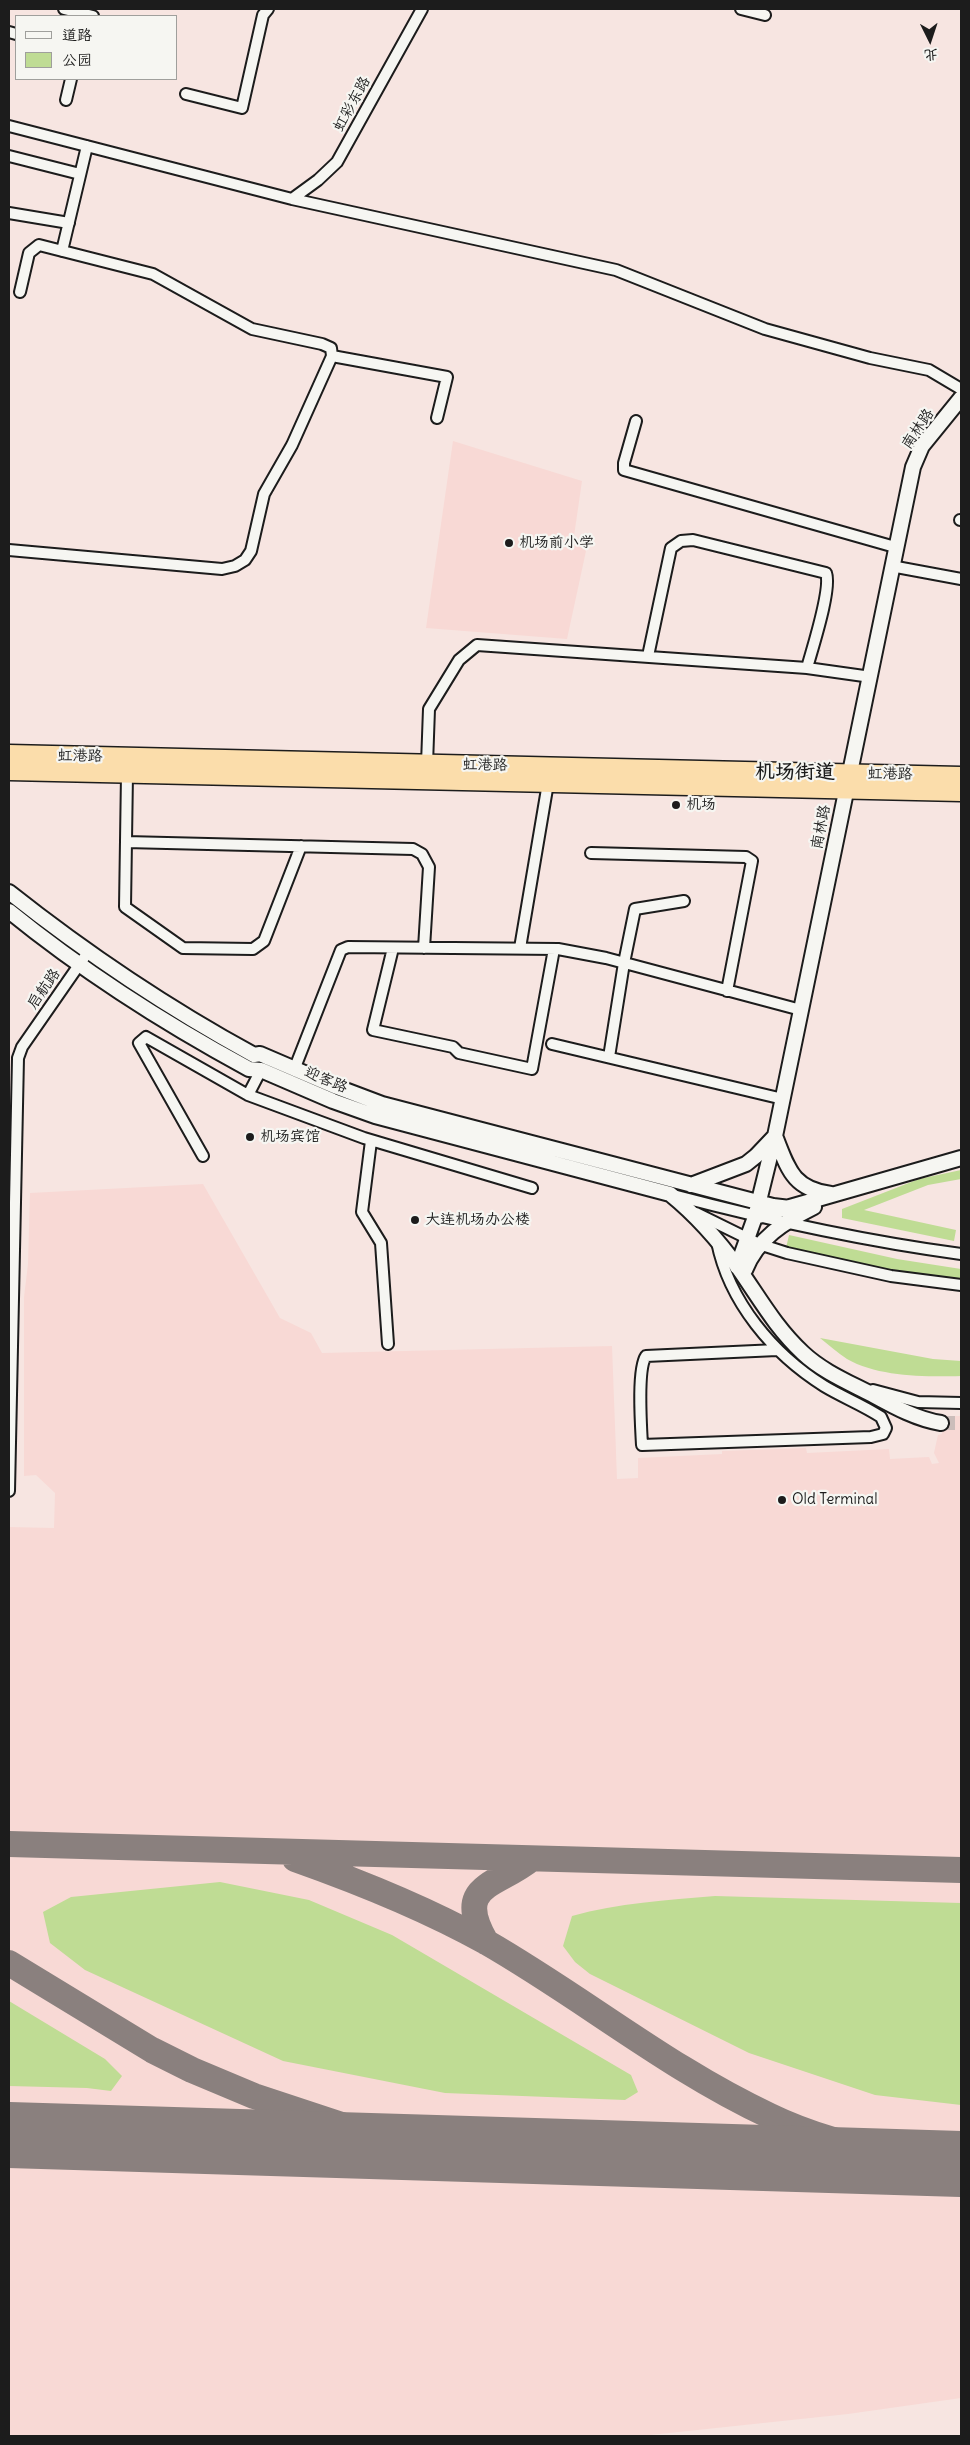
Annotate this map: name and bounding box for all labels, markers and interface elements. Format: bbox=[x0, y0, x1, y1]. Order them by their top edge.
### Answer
legend bbox=[15, 15, 178, 80]
north arrow bbox=[905, 15, 955, 65]
text: 道路 bbox=[62, 25, 92, 44]
text: 北 bbox=[923, 45, 939, 64]
text: 公园 bbox=[62, 50, 92, 69]
street label: 虹彩东路 bbox=[330, 73, 374, 135]
street label: 南林路 bbox=[898, 405, 938, 453]
place label: 机场前小学 bbox=[519, 534, 594, 552]
marker: 机场前小学 bbox=[503, 537, 515, 549]
street label: 虹港路 bbox=[57, 747, 103, 765]
street label: 虹港路 bbox=[462, 756, 508, 774]
district label: 机场街道 bbox=[755, 760, 835, 784]
street label: 虹港路 bbox=[867, 765, 913, 783]
place label: 机场 bbox=[686, 796, 716, 814]
marker: 机场 bbox=[670, 799, 682, 811]
street label: 南林路 bbox=[808, 803, 834, 851]
street label: 启航路 bbox=[24, 965, 64, 1013]
street label: 迎客路 bbox=[302, 1063, 350, 1097]
place label: 机场宾馆 bbox=[260, 1128, 320, 1146]
marker: 机场宾馆 bbox=[244, 1131, 256, 1143]
place label: 大连机场办公楼 bbox=[425, 1211, 530, 1229]
marker: 大连机场办公楼 bbox=[409, 1214, 421, 1226]
place label: Old Terminal bbox=[792, 1491, 877, 1509]
marker: Old Terminal bbox=[776, 1494, 788, 1506]

